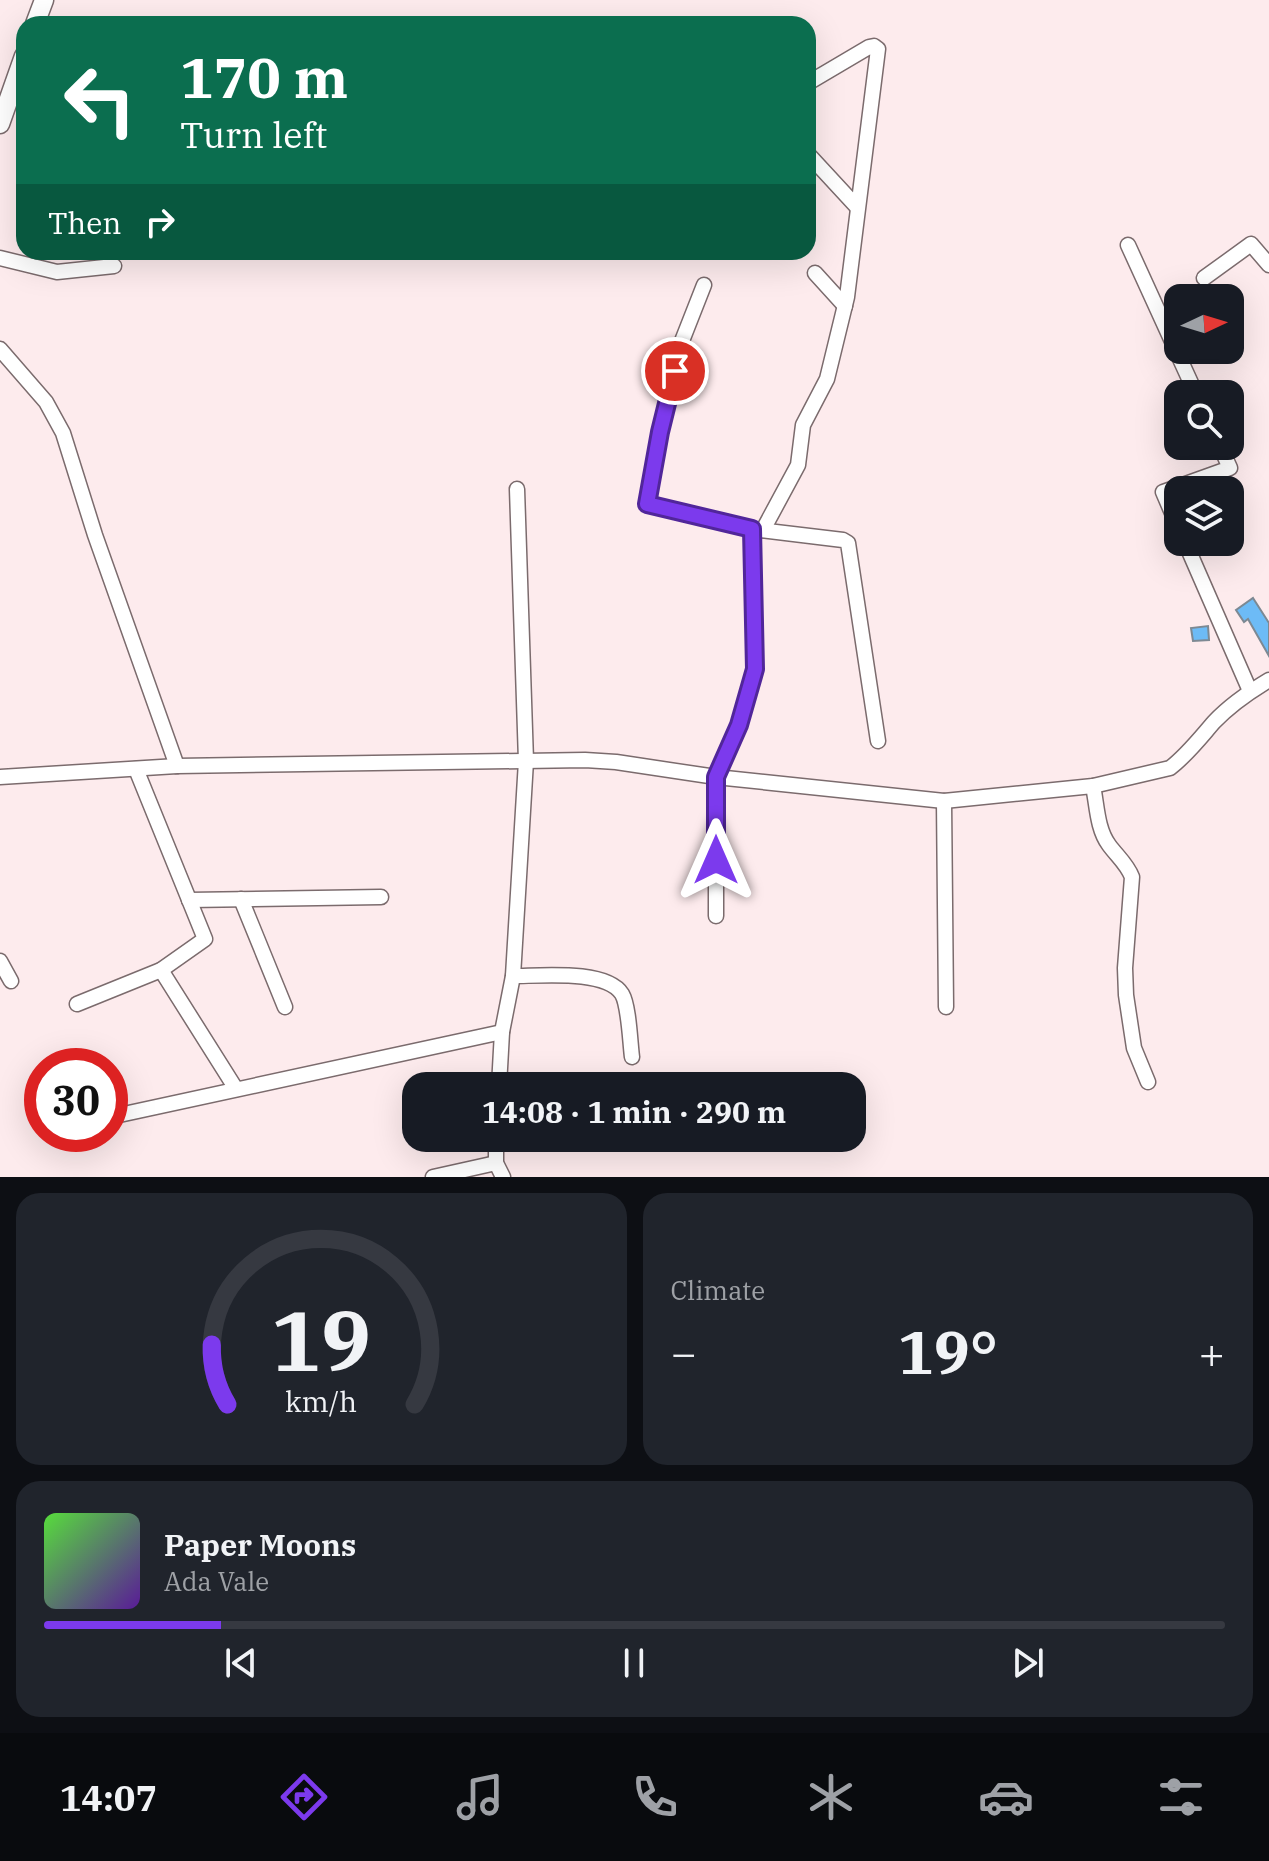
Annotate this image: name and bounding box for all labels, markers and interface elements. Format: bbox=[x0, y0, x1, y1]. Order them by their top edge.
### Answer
text: 170 m bbox=[180, 41, 348, 113]
icon: left bbox=[48, 48, 152, 152]
text: Turn left bbox=[180, 111, 327, 158]
icon: right bbox=[138, 200, 182, 244]
text: Then bbox=[48, 203, 122, 242]
north arrow bbox=[1164, 284, 1244, 364]
map controls bbox=[1164, 284, 1244, 556]
pin bbox=[641, 337, 709, 405]
icon: arrive bbox=[653, 349, 697, 393]
button: search bbox=[1164, 380, 1244, 460]
button: layers bbox=[1164, 476, 1244, 556]
position arrow bbox=[674, 818, 758, 902]
speed limit sign: 30 bbox=[24, 1048, 128, 1152]
text: 14:08 · 1 min · 290 m bbox=[482, 1092, 786, 1131]
text: Climate bbox=[671, 1273, 765, 1307]
text: 19 bbox=[271, 1286, 371, 1394]
text: 19° bbox=[898, 1312, 998, 1391]
text: − bbox=[671, 1324, 697, 1381]
text: + bbox=[1199, 1324, 1225, 1381]
text: km/h bbox=[285, 1383, 357, 1420]
text: Paper Moons bbox=[164, 1525, 356, 1564]
text: Ada Vale bbox=[164, 1564, 269, 1598]
icon: previous bbox=[219, 1641, 263, 1685]
icon: pause bbox=[612, 1641, 656, 1685]
icon: next bbox=[1006, 1641, 1050, 1685]
icon: directions bbox=[276, 1769, 332, 1825]
icon: music bbox=[452, 1769, 508, 1825]
icon: phone bbox=[627, 1769, 683, 1825]
icon: climate bbox=[803, 1769, 859, 1825]
icon: car bbox=[978, 1769, 1034, 1825]
icon: filters bbox=[1153, 1769, 1209, 1825]
text: 14:07 bbox=[60, 1774, 157, 1821]

